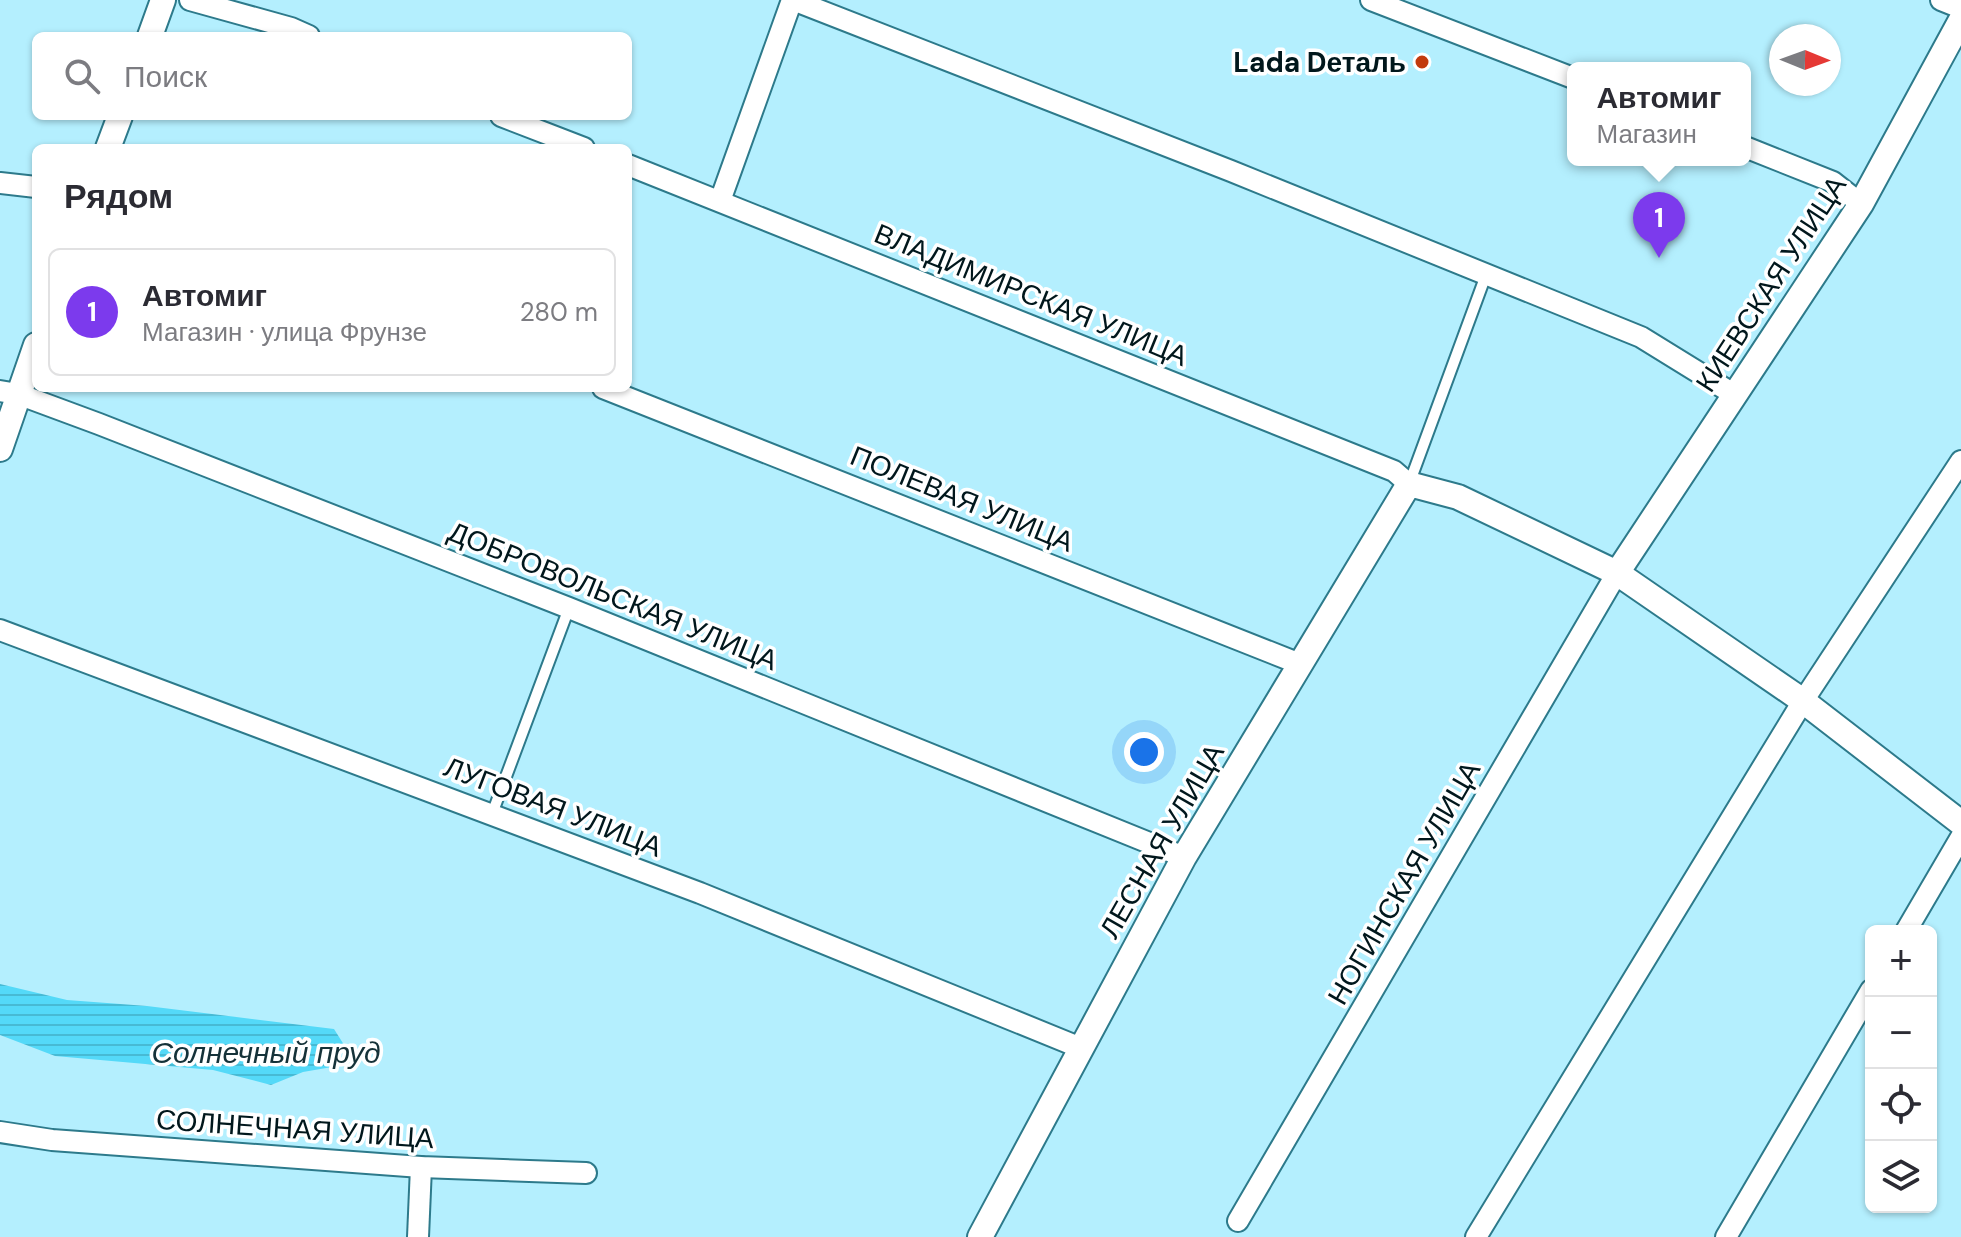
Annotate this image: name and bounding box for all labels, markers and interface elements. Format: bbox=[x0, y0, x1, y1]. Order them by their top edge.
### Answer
north arrow bbox=[1769, 24, 1841, 96]
search box bbox=[32, 32, 632, 120]
place label: Lada Dеталь bbox=[1233, 44, 1406, 81]
marker: Lada Dеталь bbox=[1413, 53, 1431, 71]
icon: search bbox=[60, 54, 104, 98]
text: Поиск bbox=[124, 57, 207, 96]
popup bbox=[1567, 62, 1751, 166]
text: Автомиг bbox=[1596, 78, 1722, 117]
text: Магазин bbox=[1596, 117, 1697, 151]
street label: КИЕВСКАЯ УЛИЦА bbox=[1687, 169, 1855, 399]
text: Рядом bbox=[64, 174, 173, 219]
pin: 1 bbox=[1633, 192, 1685, 258]
street label: ВЛАДИМИРСКАЯ УЛИЦА bbox=[869, 215, 1193, 375]
text: Автомиг bbox=[142, 276, 267, 315]
text: 1 bbox=[87, 295, 97, 329]
text: 280 m bbox=[520, 295, 598, 329]
text: Магазин · улица Фрунзе bbox=[142, 315, 427, 349]
street label: ПОЛЕВАЯ УЛИЦА bbox=[845, 437, 1079, 561]
street label: ДОБРОВОЛЬСКАЯ УЛИЦА bbox=[443, 513, 783, 679]
your location bbox=[1124, 732, 1164, 772]
street label: ЛЕСНАЯ УЛИЦА bbox=[1091, 737, 1233, 945]
street label: ЛУГОВАЯ УЛИЦА bbox=[439, 748, 667, 866]
street label: НОГИНСКАЯ УЛИЦА bbox=[1319, 754, 1489, 1011]
map controls bbox=[1865, 925, 1937, 1213]
button: + bbox=[1865, 925, 1937, 997]
button: − bbox=[1865, 997, 1937, 1069]
water label: Солнечный пруд bbox=[151, 1033, 381, 1072]
button: locate bbox=[1865, 1069, 1937, 1141]
street label: СОЛНЕЧНАЯ УЛИЦА bbox=[155, 1101, 435, 1157]
button: layers bbox=[1865, 1141, 1937, 1213]

